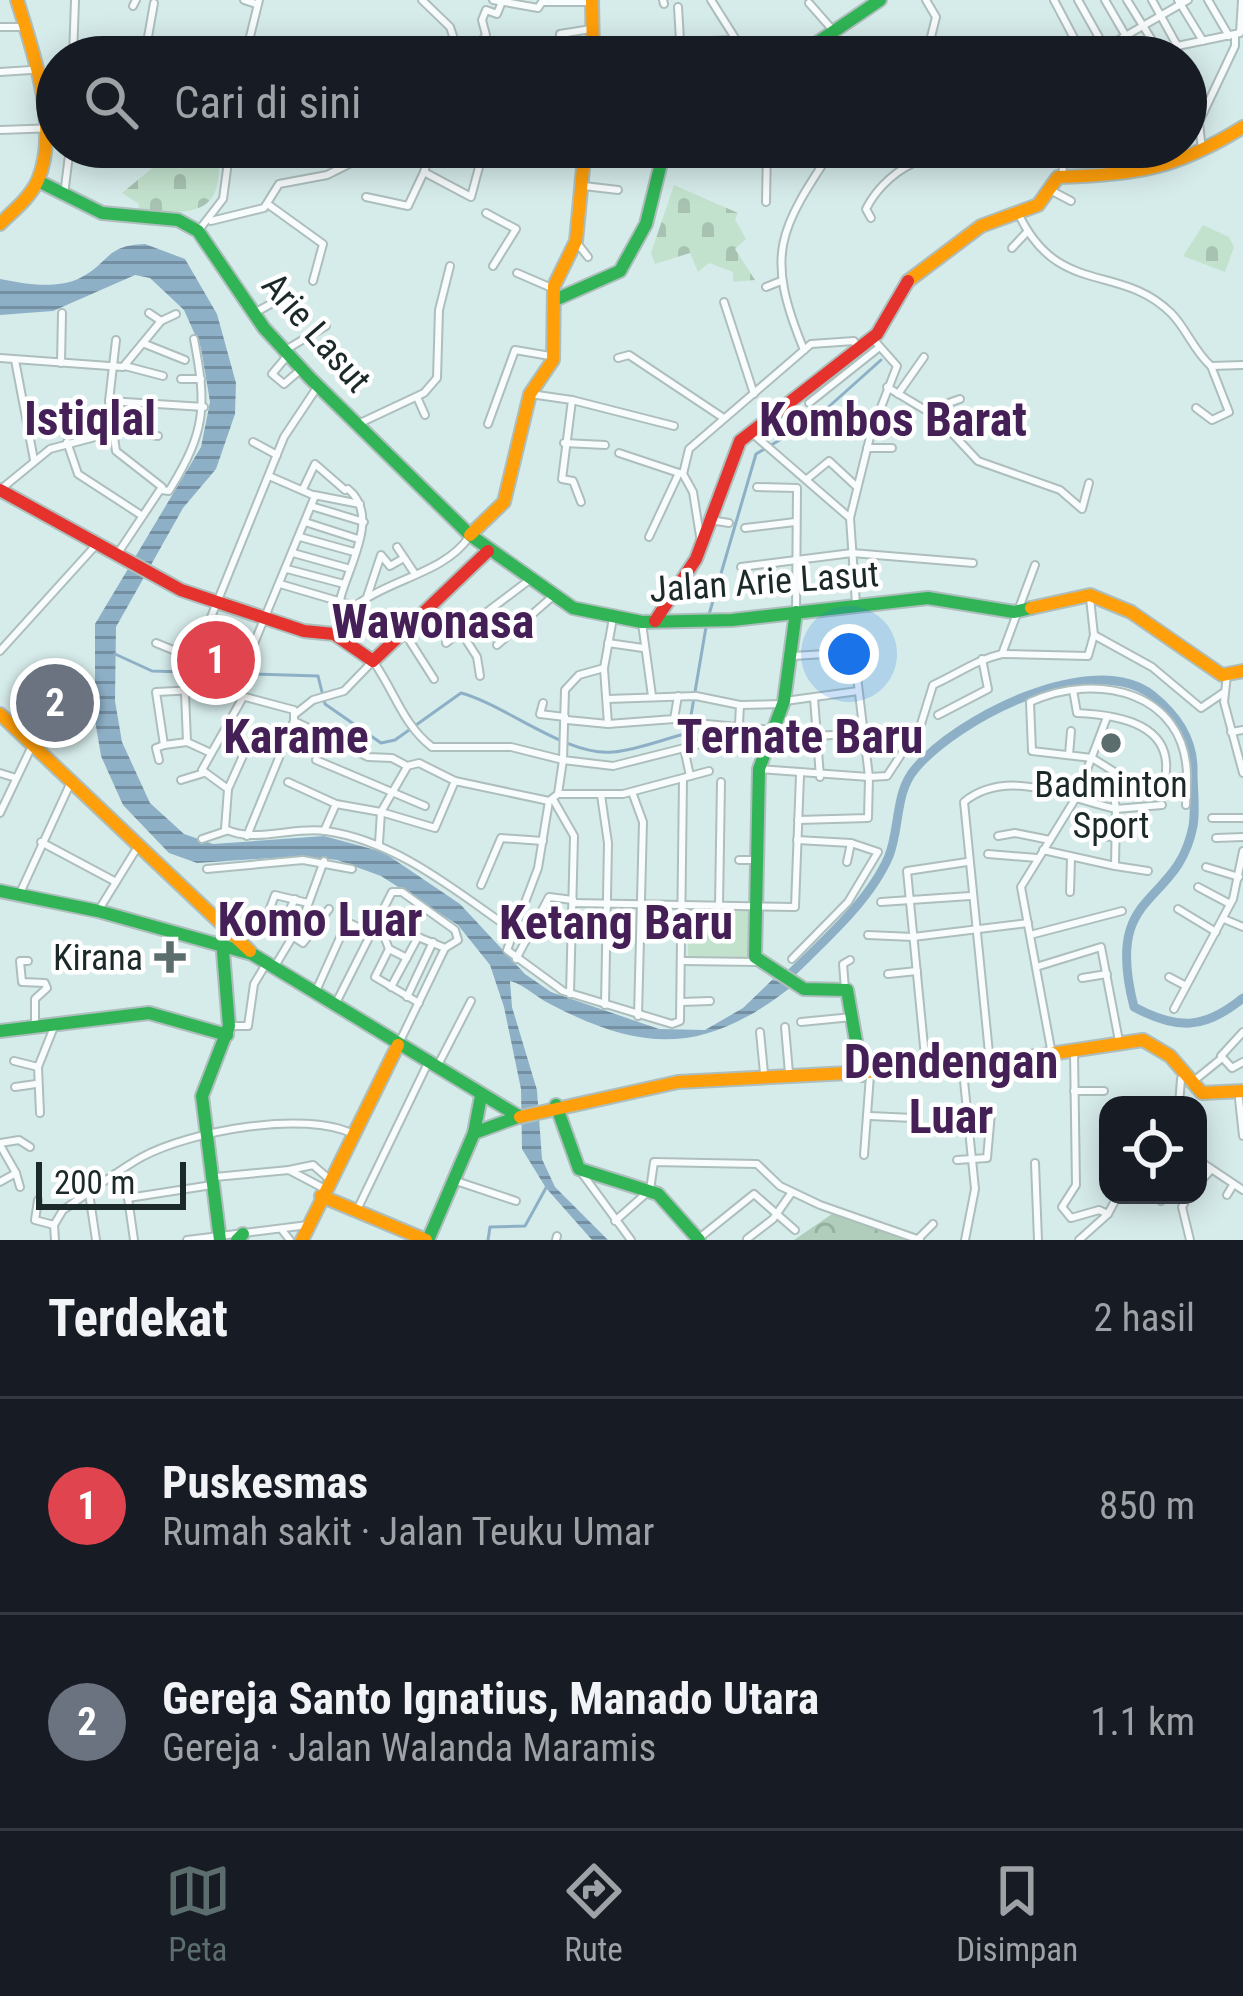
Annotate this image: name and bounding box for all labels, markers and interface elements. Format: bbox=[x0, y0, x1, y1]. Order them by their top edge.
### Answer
search box bbox=[36, 36, 1207, 168]
icon: search bbox=[78, 69, 144, 135]
text: Cari di sini bbox=[174, 76, 361, 129]
street label: Arie Lasut bbox=[253, 265, 379, 401]
district label: Istiqlal bbox=[24, 390, 156, 447]
district label: Kombos Barat bbox=[759, 391, 1027, 448]
street label: Jalan Arie Lasut bbox=[648, 553, 880, 611]
district label: Wawonasa bbox=[332, 593, 534, 650]
pin: 1 bbox=[177, 615, 255, 705]
your location bbox=[819, 624, 879, 684]
pin: 2 bbox=[16, 658, 94, 748]
district label: Karame bbox=[223, 708, 369, 765]
district label: Ternate Baru bbox=[677, 708, 923, 765]
marker: Badminton Sport bbox=[1098, 730, 1124, 756]
place label: Badminton Sport bbox=[1034, 764, 1188, 847]
district label: Komo Luar bbox=[217, 891, 423, 948]
district label: Ketang Baru bbox=[499, 894, 733, 951]
place label: Kirana bbox=[53, 937, 143, 979]
marker: Kirana bbox=[154, 941, 186, 973]
district label: Dendengan Luar bbox=[844, 1033, 1058, 1145]
map controls bbox=[1099, 1096, 1207, 1204]
button: locate bbox=[1099, 1096, 1207, 1204]
scale bar bbox=[36, 1156, 186, 1209]
text: 200 m bbox=[54, 1163, 135, 1202]
text: Terdekat bbox=[48, 1289, 228, 1348]
text: 2 hasil bbox=[1094, 1295, 1195, 1341]
text: Puskesmas bbox=[162, 1456, 368, 1509]
text: 1 bbox=[77, 1483, 97, 1529]
text: 850 m bbox=[1099, 1483, 1195, 1529]
text: Rumah sakit · Jalan Teuku Umar bbox=[162, 1509, 654, 1555]
text: Gereja Santo Ignatius, Manado Utara bbox=[162, 1672, 819, 1725]
text: 2 bbox=[77, 1699, 97, 1745]
text: 1.1 km bbox=[1090, 1699, 1195, 1745]
text: Gereja · Jalan Walanda Maramis bbox=[162, 1725, 656, 1771]
tab: Peta bbox=[165, 1858, 231, 1969]
tab: Rute bbox=[561, 1858, 627, 1969]
tab: Disimpan bbox=[956, 1858, 1078, 1969]

